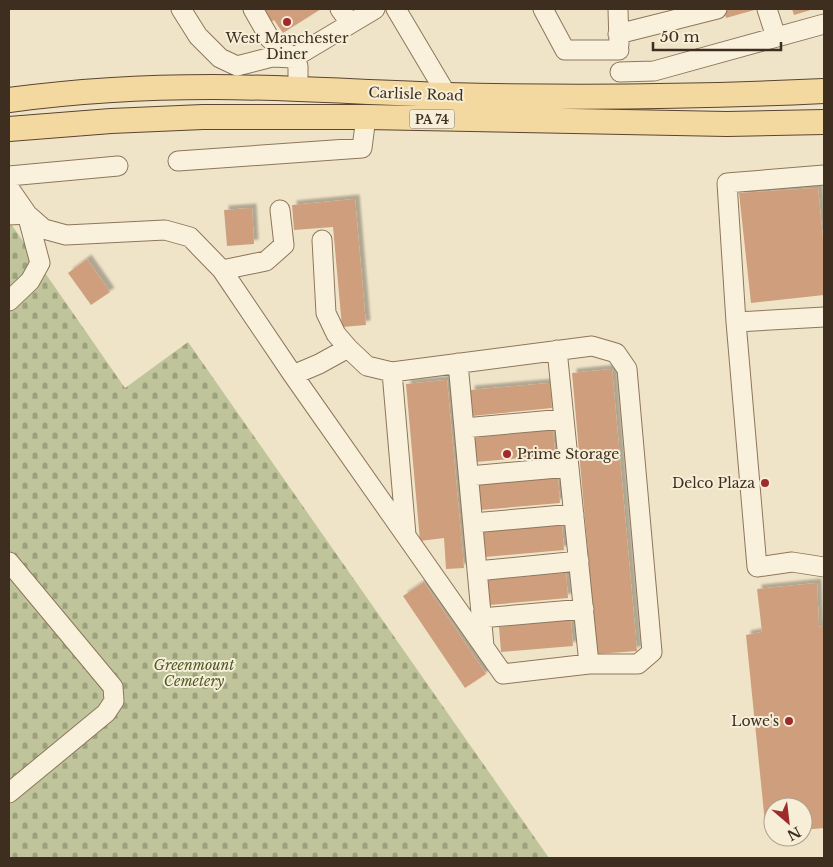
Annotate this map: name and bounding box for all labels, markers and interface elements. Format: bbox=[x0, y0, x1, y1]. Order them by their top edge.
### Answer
marker: West Manchester Diner bbox=[281, 16, 293, 28]
scale bar bbox=[653, 20, 780, 52]
text: 50 m bbox=[660, 27, 700, 46]
place label: West Manchester Diner bbox=[224, 29, 349, 63]
street label: Carlisle Road bbox=[368, 83, 464, 105]
road number: PA 74 bbox=[410, 110, 454, 128]
place label: Prime Storage bbox=[517, 445, 619, 463]
marker: Prime Storage bbox=[501, 448, 513, 460]
place label: Delco Plaza bbox=[672, 474, 755, 492]
marker: Delco Plaza bbox=[759, 477, 771, 489]
park label: Greenmount Cemetery bbox=[154, 656, 235, 690]
place label: Lowe's bbox=[731, 712, 779, 730]
marker: Lowe's bbox=[783, 715, 795, 727]
north arrow bbox=[763, 797, 813, 847]
text: N bbox=[784, 822, 804, 845]

